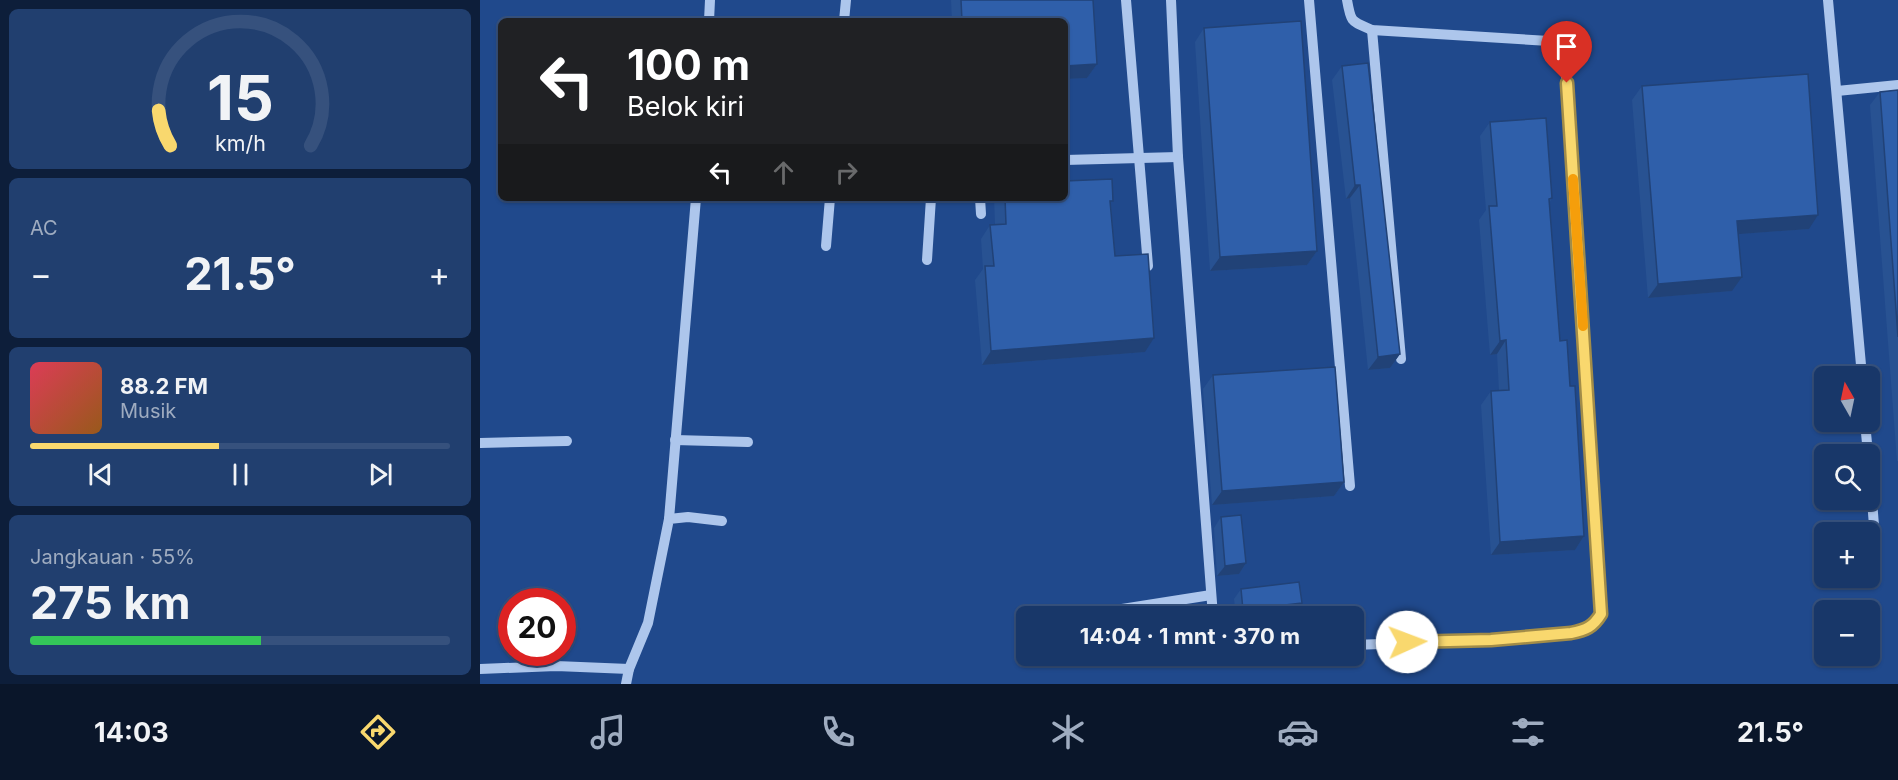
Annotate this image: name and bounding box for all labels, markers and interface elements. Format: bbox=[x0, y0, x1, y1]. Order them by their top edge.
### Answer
pin bbox=[1541, 21, 1592, 83]
icon: arrive bbox=[1550, 30, 1583, 63]
text: 100 m bbox=[627, 39, 750, 90]
icon: left bbox=[528, 42, 606, 120]
text: 15 bbox=[207, 60, 273, 135]
text: Belok kiri bbox=[627, 90, 744, 123]
text: km/h bbox=[215, 130, 265, 156]
icon: left bbox=[704, 156, 737, 189]
icon: ahead bbox=[767, 156, 800, 189]
icon: right bbox=[830, 156, 863, 189]
text: AC bbox=[30, 216, 58, 240]
text: 21.5° bbox=[184, 246, 296, 301]
text: − bbox=[30, 254, 52, 294]
text: + bbox=[428, 254, 450, 294]
north arrow bbox=[1814, 366, 1880, 432]
map controls bbox=[1814, 366, 1880, 666]
text: 88.2 FM bbox=[120, 373, 208, 399]
text: Musik bbox=[120, 399, 176, 423]
button: search bbox=[1814, 444, 1880, 510]
icon: previous bbox=[84, 458, 117, 491]
icon: pause bbox=[224, 458, 257, 491]
icon: next bbox=[364, 458, 397, 491]
button: + bbox=[1814, 522, 1880, 588]
text: Jangkauan · 55% bbox=[30, 545, 195, 569]
text: 275 km bbox=[30, 575, 191, 630]
speed limit sign: 20 bbox=[498, 588, 576, 666]
button: − bbox=[1814, 600, 1880, 666]
position arrow bbox=[1375, 610, 1439, 674]
text: 14:04 · 1 mnt · 370 m bbox=[1080, 623, 1300, 649]
icon: directions bbox=[357, 711, 399, 753]
icon: music bbox=[587, 711, 629, 753]
icon: phone bbox=[817, 711, 859, 753]
icon: climate bbox=[1047, 711, 1089, 753]
icon: car bbox=[1277, 711, 1319, 753]
icon: filters bbox=[1507, 711, 1549, 753]
text: 14:03 bbox=[94, 716, 169, 749]
text: 21.5° bbox=[1737, 716, 1804, 749]

